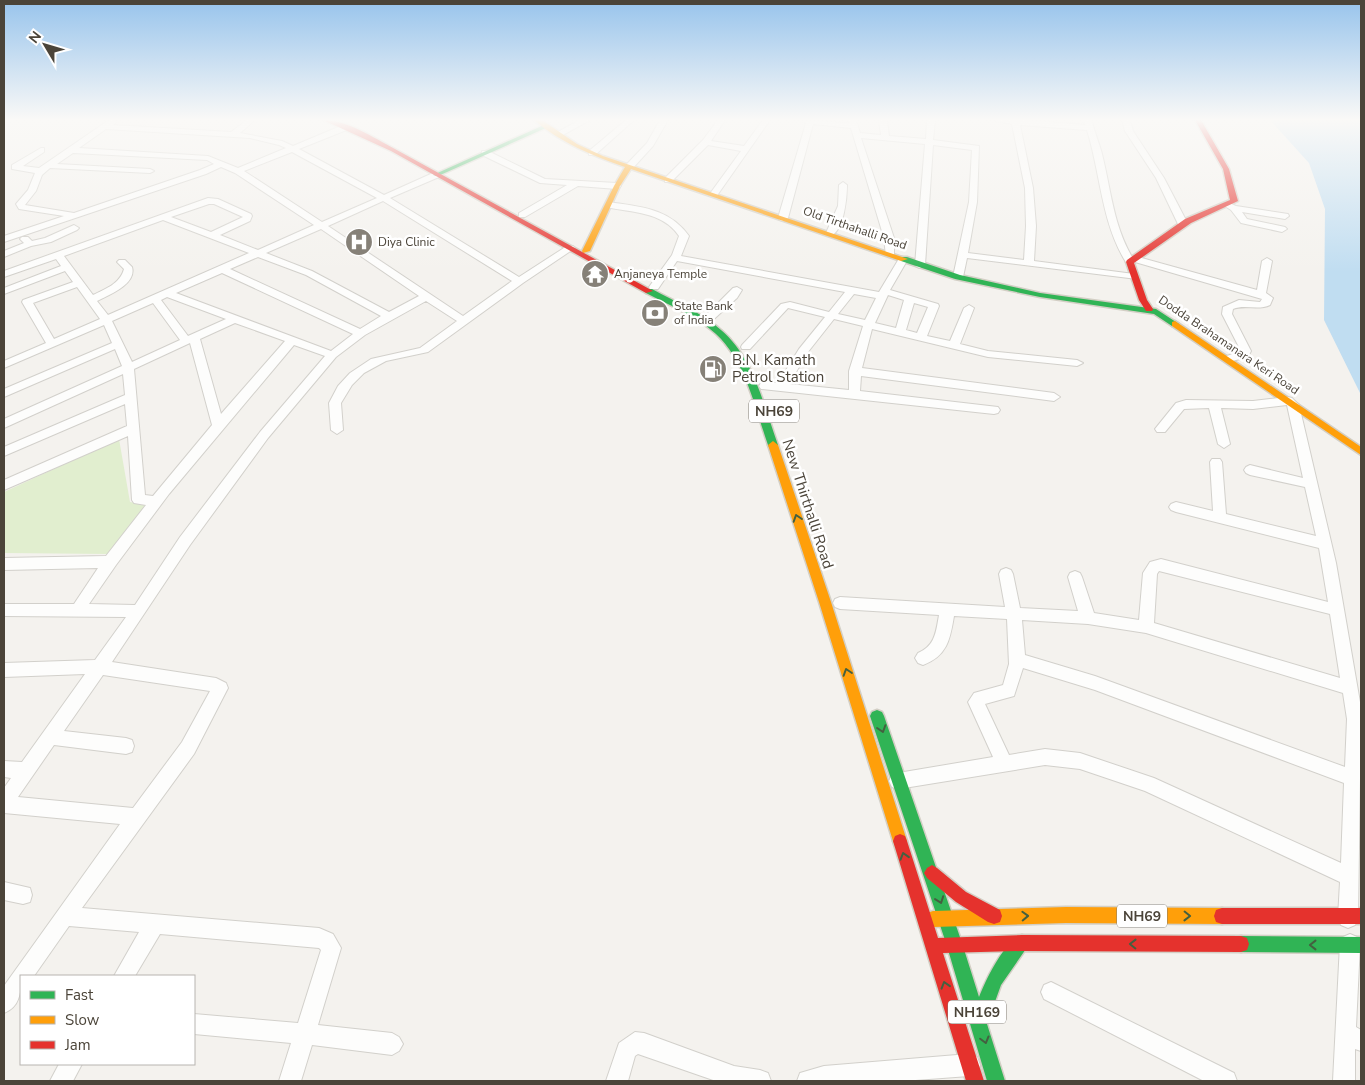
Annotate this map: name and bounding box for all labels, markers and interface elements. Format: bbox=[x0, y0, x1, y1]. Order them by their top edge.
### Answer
north arrow bbox=[20, 20, 70, 70]
text: N bbox=[24, 27, 46, 47]
street label: Old Tirthahalli Road bbox=[801, 203, 909, 253]
hospital icon: Diya Clinic bbox=[344, 227, 374, 257]
place label: Diya Clinic bbox=[378, 234, 435, 250]
temple icon: Anjaneya Temple bbox=[580, 259, 610, 289]
place label: Anjaneya Temple bbox=[614, 266, 707, 282]
street label: Dodda Brahamanara Keri Road bbox=[1156, 292, 1302, 398]
bank icon: State Bank of India bbox=[640, 298, 670, 328]
place label: State Bank of India bbox=[674, 298, 734, 328]
place label: B.N. Kamath Petrol Station bbox=[732, 350, 824, 387]
fuel station icon: B.N. Kamath Petrol Station bbox=[698, 354, 728, 384]
road number: NH69 bbox=[749, 400, 799, 422]
street label: New Thirthalli Road bbox=[778, 437, 838, 571]
one-way arrow bbox=[792, 514, 802, 523]
one-way arrow bbox=[843, 669, 853, 677]
one-way arrow bbox=[876, 725, 886, 733]
one-way arrow bbox=[900, 853, 910, 861]
one-way arrow bbox=[934, 895, 944, 904]
road number: NH69 bbox=[1117, 904, 1167, 928]
one-way arrow bbox=[1021, 911, 1029, 922]
one-way arrow bbox=[1184, 911, 1192, 921]
one-way arrow bbox=[1128, 939, 1136, 949]
one-way arrow bbox=[1308, 940, 1316, 950]
legend bbox=[20, 975, 195, 1065]
one-way arrow bbox=[940, 981, 950, 989]
text: Fast bbox=[65, 985, 94, 1005]
road number: NH169 bbox=[948, 1000, 1006, 1024]
text: Slow bbox=[65, 1010, 100, 1030]
text: Jam bbox=[64, 1035, 91, 1055]
one-way arrow bbox=[979, 1036, 989, 1044]

